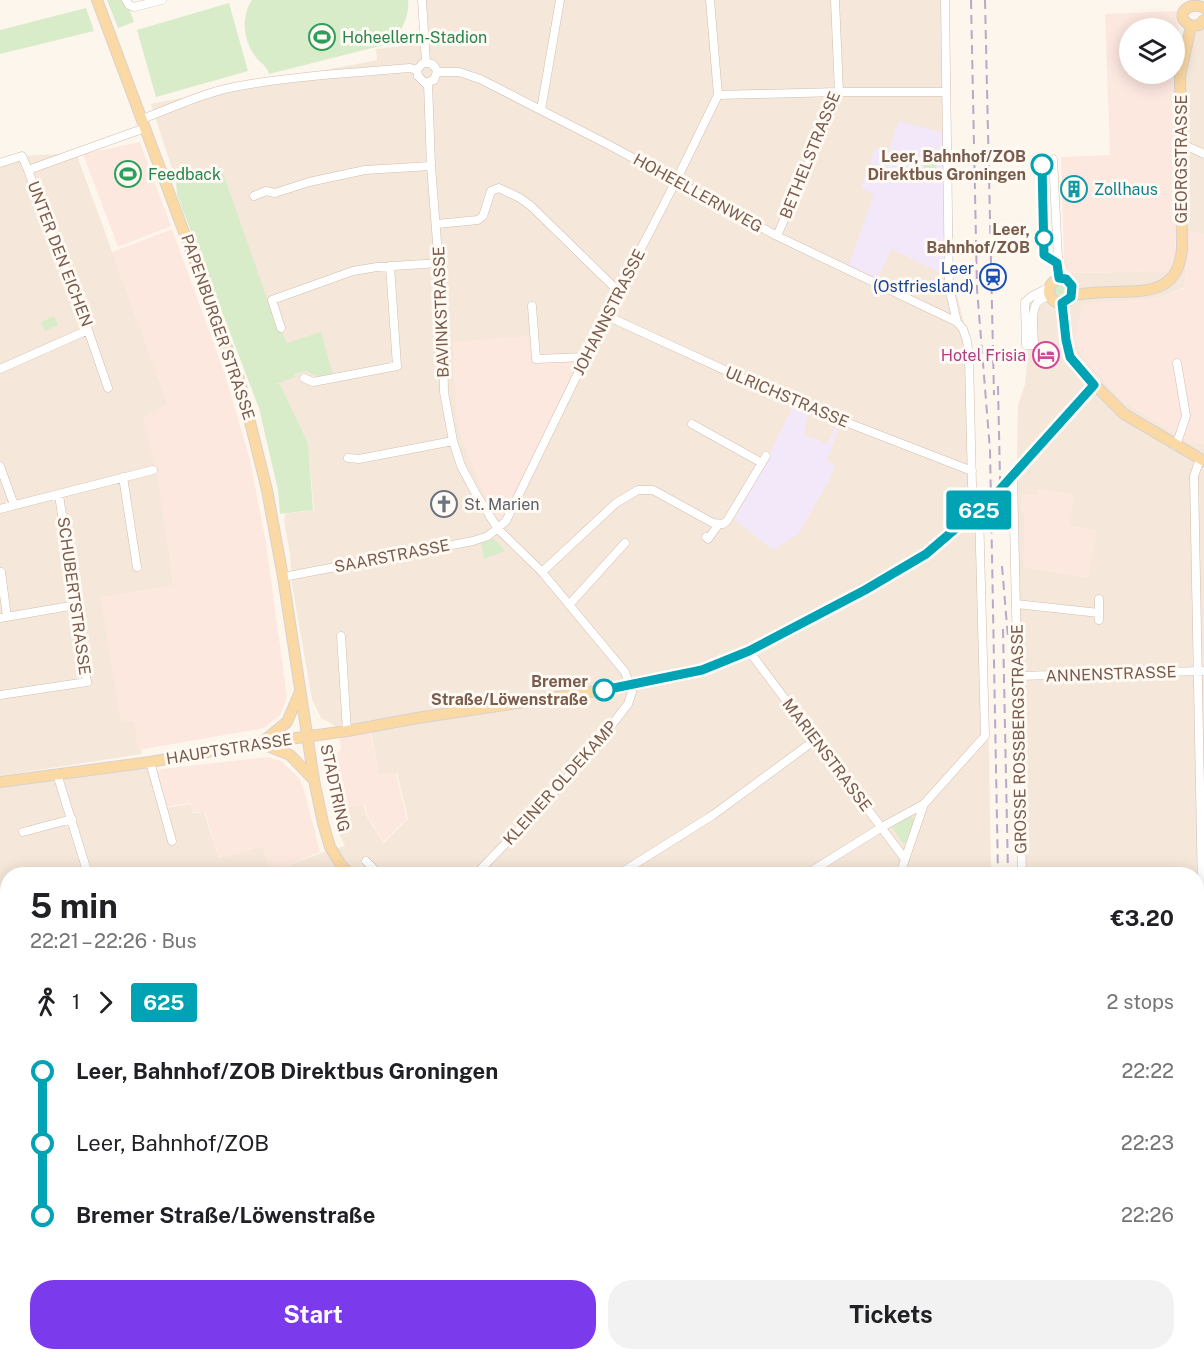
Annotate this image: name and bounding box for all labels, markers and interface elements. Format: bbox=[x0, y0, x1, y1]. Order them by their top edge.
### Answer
map controls bbox=[1119, 18, 1185, 84]
button: layers bbox=[1119, 18, 1185, 84]
sports icon: Hoheellern-Stadion bbox=[307, 22, 337, 52]
place label: Hoheellern-Stadion bbox=[342, 28, 487, 47]
street label: BETHELSTRASSE bbox=[776, 89, 844, 221]
street label: GEORGSTRASSE bbox=[1172, 94, 1191, 224]
place label: Leer, Bahnhof/ZOB Direktbus Groningen bbox=[868, 147, 1026, 184]
street label: HOHEELLERNWEG bbox=[630, 150, 766, 236]
marker: Leer, Bahnhof/ZOB Direktbus Groningen bbox=[1031, 154, 1053, 176]
sports icon: Feedback bbox=[113, 159, 143, 189]
place label: Feedback bbox=[148, 165, 221, 184]
building icon: Zollhaus bbox=[1059, 174, 1089, 204]
street label: UNTER DEN EICHEN bbox=[23, 178, 97, 330]
place label: Zollhaus bbox=[1094, 180, 1158, 199]
place label: Leer, Bahnhof/ZOB bbox=[926, 220, 1030, 257]
marker: Leer, Bahnhof/ZOB bbox=[1035, 229, 1053, 247]
street label: PAPENBURGER STRASSE bbox=[177, 232, 259, 422]
street label: BAVINKSTRASSE bbox=[429, 246, 453, 378]
street label: JOHANNSTRASSE bbox=[569, 246, 649, 378]
place label: Leer (Ostfriesland) bbox=[873, 259, 974, 296]
station icon: Leer (Ostfriesland) bbox=[978, 262, 1008, 292]
hotel icon: Hotel Frisia bbox=[1031, 340, 1061, 370]
place label: Hotel Frisia bbox=[941, 346, 1026, 365]
street label: ULRICHSTRASSE bbox=[722, 362, 852, 432]
church icon: St. Marien bbox=[429, 489, 459, 519]
line badge: 625 bbox=[944, 490, 1014, 530]
place label: St. Marien bbox=[464, 495, 539, 514]
text: 625 bbox=[958, 498, 1000, 523]
street label: SCHUBERTSTRASSE bbox=[54, 516, 94, 676]
street label: SAARSTRASSE bbox=[333, 535, 451, 577]
street label: GROSSE ROSSBERGSTRASSE bbox=[1007, 624, 1031, 854]
street label: ANNENSTRASSE bbox=[1045, 662, 1177, 686]
place label: Bremer Straße/Löwenstraße bbox=[431, 672, 588, 709]
marker: Bremer Straße/Löwenstraße bbox=[593, 679, 615, 701]
street label: MARIENSTRASSE bbox=[778, 695, 876, 815]
street label: KLEINER OLDEKAMP bbox=[499, 717, 621, 849]
street label: HAUPTSTRASSE bbox=[165, 730, 293, 768]
street label: STADTRING bbox=[316, 742, 354, 834]
text: 5 min bbox=[30, 887, 118, 925]
text: €3.20 bbox=[1111, 905, 1174, 931]
text: 22:21 – 22:26 · Bus bbox=[30, 929, 197, 953]
icon: walk bbox=[30, 986, 63, 1019]
icon: forward bbox=[89, 986, 122, 1019]
text: 1 bbox=[72, 990, 80, 1014]
text: 625 bbox=[143, 990, 185, 1015]
text: 2 stops bbox=[1107, 990, 1174, 1014]
text: Leer, Bahnhof/ZOB Direktbus Groningen bbox=[76, 1058, 498, 1084]
text: 22:22 bbox=[1121, 1059, 1174, 1083]
text: Leer, Bahnhof/ZOB bbox=[76, 1130, 269, 1156]
text: 22:23 bbox=[1121, 1131, 1174, 1155]
text: Bremer Straße/Löwenstraße bbox=[76, 1202, 375, 1228]
text: 22:26 bbox=[1121, 1203, 1174, 1227]
button: Start bbox=[30, 1280, 596, 1349]
button: Tickets bbox=[608, 1280, 1174, 1349]

